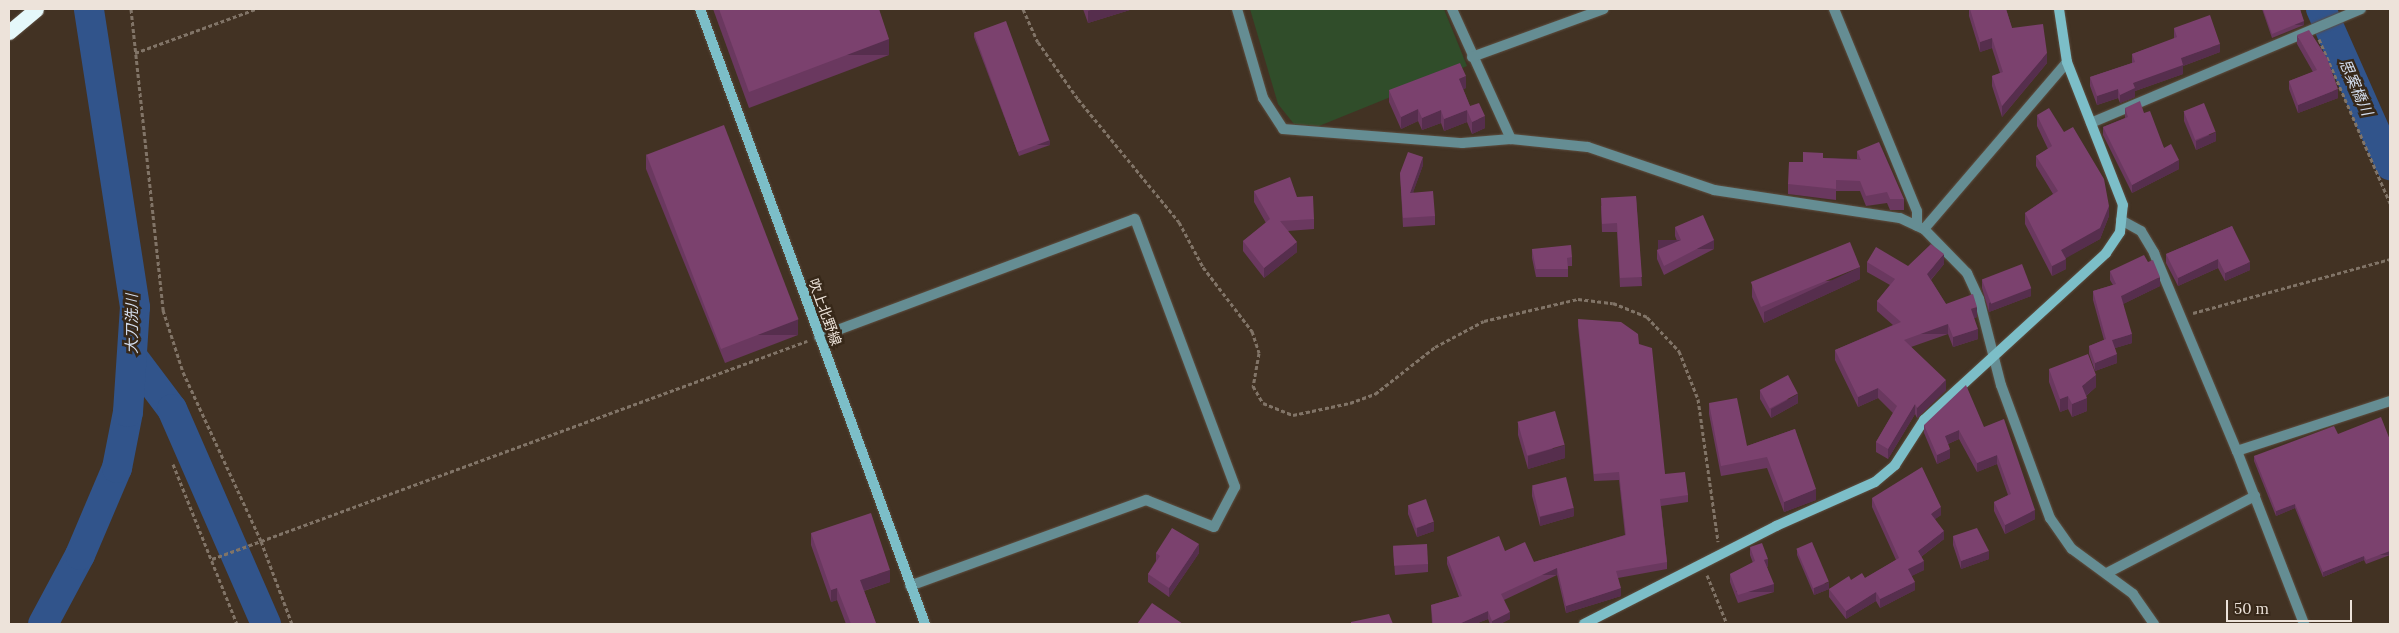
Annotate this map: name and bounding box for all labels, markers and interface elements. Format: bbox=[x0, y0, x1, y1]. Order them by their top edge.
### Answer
water label: 思案橋川 bbox=[2336, 56, 2376, 118]
street label: 吹上北野線 bbox=[805, 276, 845, 348]
water label: 大刀洗川 bbox=[123, 294, 141, 354]
scale bar bbox=[2229, 590, 2355, 622]
text: 50 m bbox=[2234, 599, 2269, 618]

